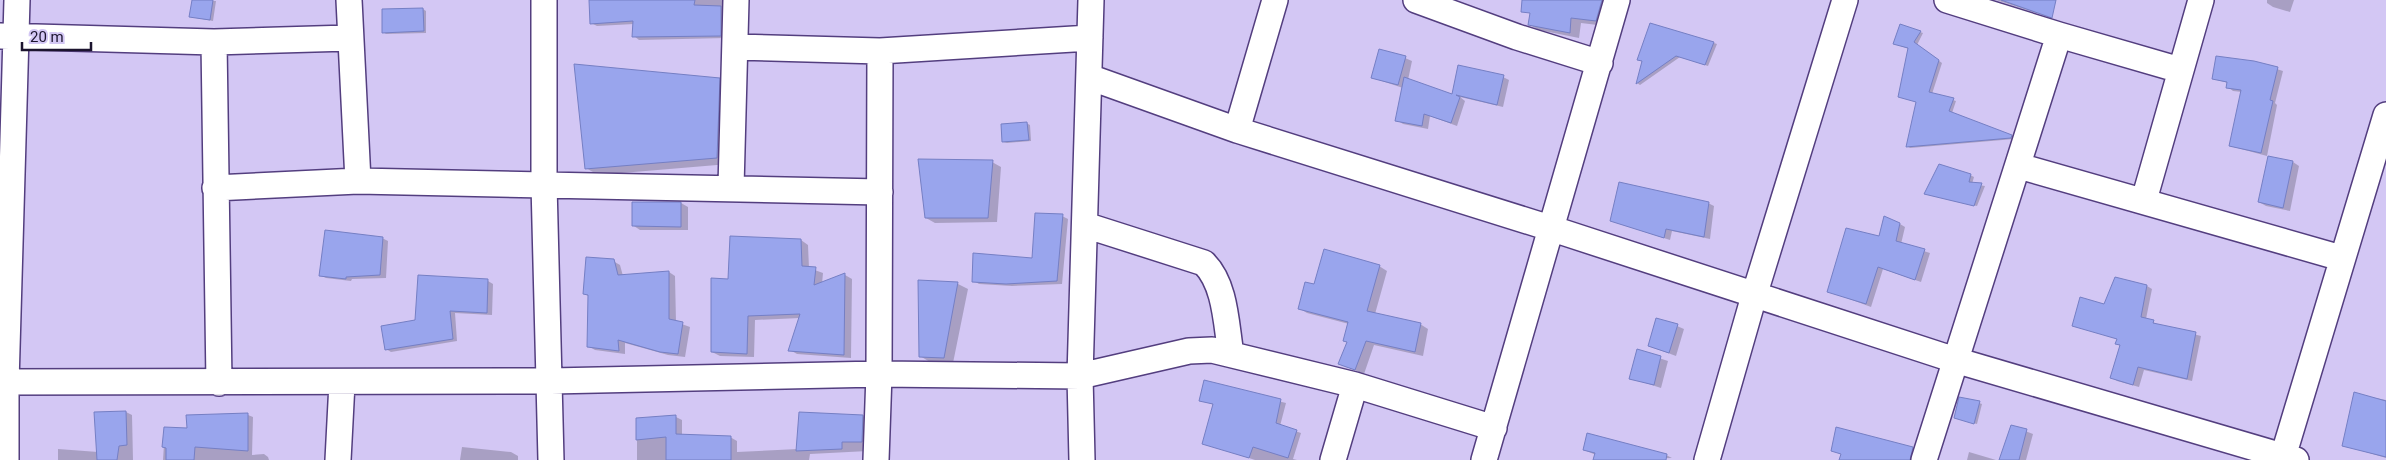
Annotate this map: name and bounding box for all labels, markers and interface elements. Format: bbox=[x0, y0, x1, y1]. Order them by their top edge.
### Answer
scale bar bbox=[22, 20, 91, 52]
text: 20 m bbox=[30, 28, 64, 46]

